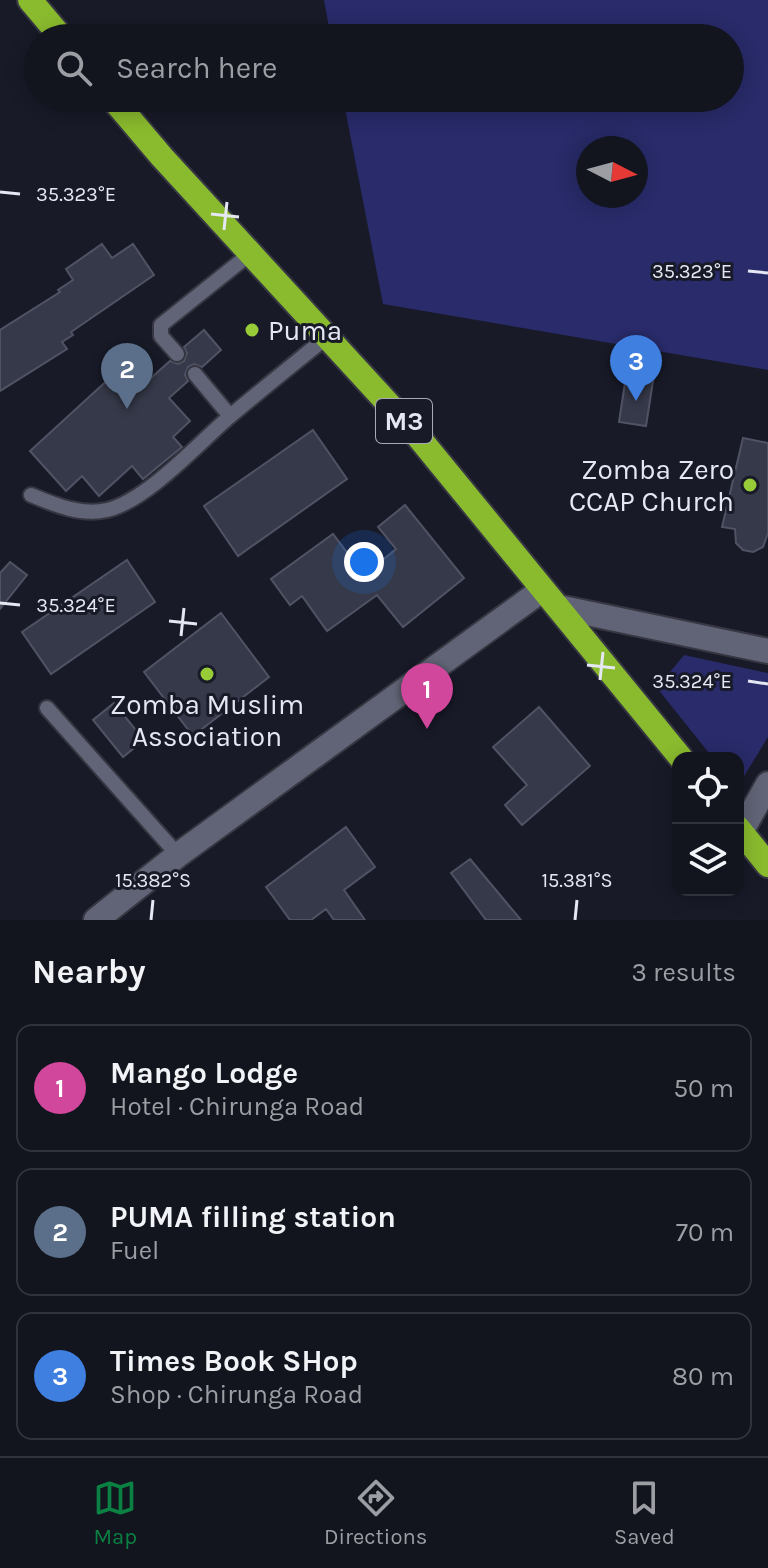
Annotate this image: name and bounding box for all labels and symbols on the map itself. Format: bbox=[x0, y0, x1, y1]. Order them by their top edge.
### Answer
north arrow bbox=[576, 136, 648, 208]
text: 35.323°E bbox=[36, 183, 116, 206]
text: 35.323°E bbox=[652, 260, 732, 283]
place label: Puma bbox=[268, 314, 342, 347]
marker: Puma bbox=[243, 321, 261, 339]
pin: 3 bbox=[610, 335, 662, 401]
pin: 2 bbox=[101, 343, 153, 409]
road number: M3 bbox=[376, 399, 432, 443]
place label: Zomba Zero CCAP Church bbox=[569, 453, 734, 518]
marker: Zomba Zero CCAP Church bbox=[741, 476, 759, 494]
your location bbox=[344, 542, 384, 582]
text: 35.324°E bbox=[36, 594, 116, 617]
pin: 1 bbox=[401, 663, 453, 729]
marker: Zomba Muslim Association bbox=[198, 665, 216, 683]
text: 35.324°E bbox=[652, 670, 732, 693]
place label: Zomba Muslim Association bbox=[110, 688, 304, 753]
text: 15.382°S bbox=[115, 869, 191, 892]
text: 15.381°S bbox=[541, 869, 613, 892]

